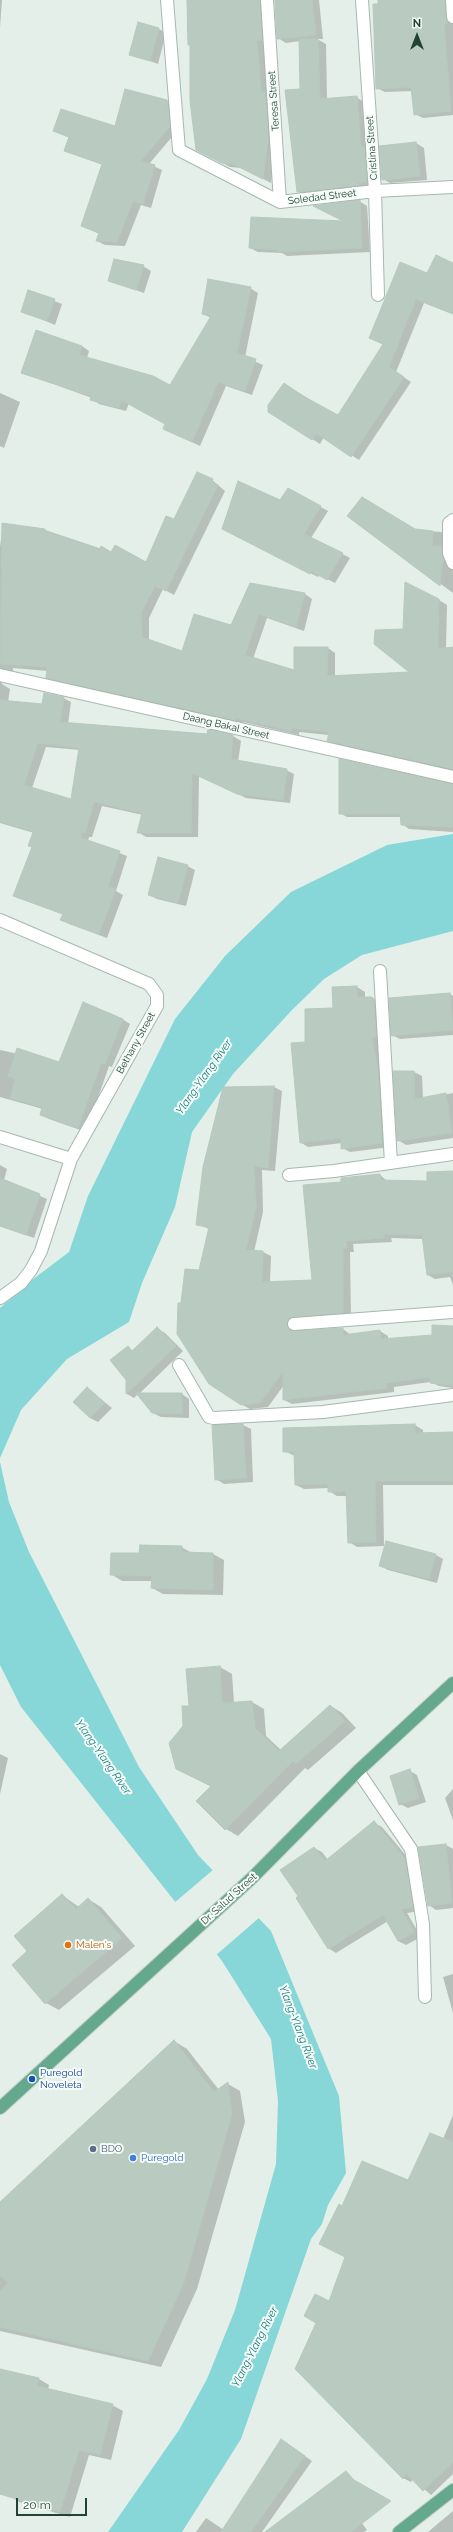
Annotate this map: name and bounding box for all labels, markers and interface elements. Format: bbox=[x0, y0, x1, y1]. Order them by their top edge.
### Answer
north arrow bbox=[397, 16, 437, 56]
text: N bbox=[413, 17, 421, 30]
street label: Teresa Street bbox=[266, 70, 282, 132]
street label: Cristina Street bbox=[364, 115, 380, 181]
street label: Soledad Street bbox=[287, 187, 357, 207]
street label: Daang Bakal Street bbox=[182, 710, 270, 742]
street label: Bethany Street bbox=[114, 1010, 158, 1076]
water label: Ylang-Ylang River bbox=[173, 1037, 235, 1117]
water label: Ylang-Ylang River bbox=[72, 1717, 134, 1797]
street label: Dr. Salud Street bbox=[199, 1871, 259, 1927]
place label: Malen's bbox=[76, 1939, 111, 1951]
marker: Malen's bbox=[63, 1940, 73, 1950]
water label: Ylang-Ylang River bbox=[276, 1983, 320, 2071]
place label: Puregold Noveleta bbox=[40, 2067, 82, 2090]
marker: Puregold Noveleta bbox=[27, 2074, 37, 2084]
place label: BDO bbox=[101, 2143, 122, 2155]
marker: BDO bbox=[88, 2144, 98, 2154]
place label: Puregold bbox=[141, 2152, 183, 2164]
marker: Puregold bbox=[128, 2153, 138, 2163]
water label: Ylang-Ylang River bbox=[229, 2305, 281, 2389]
scale bar bbox=[18, 2490, 89, 2516]
text: 20 m bbox=[23, 2498, 51, 2512]

